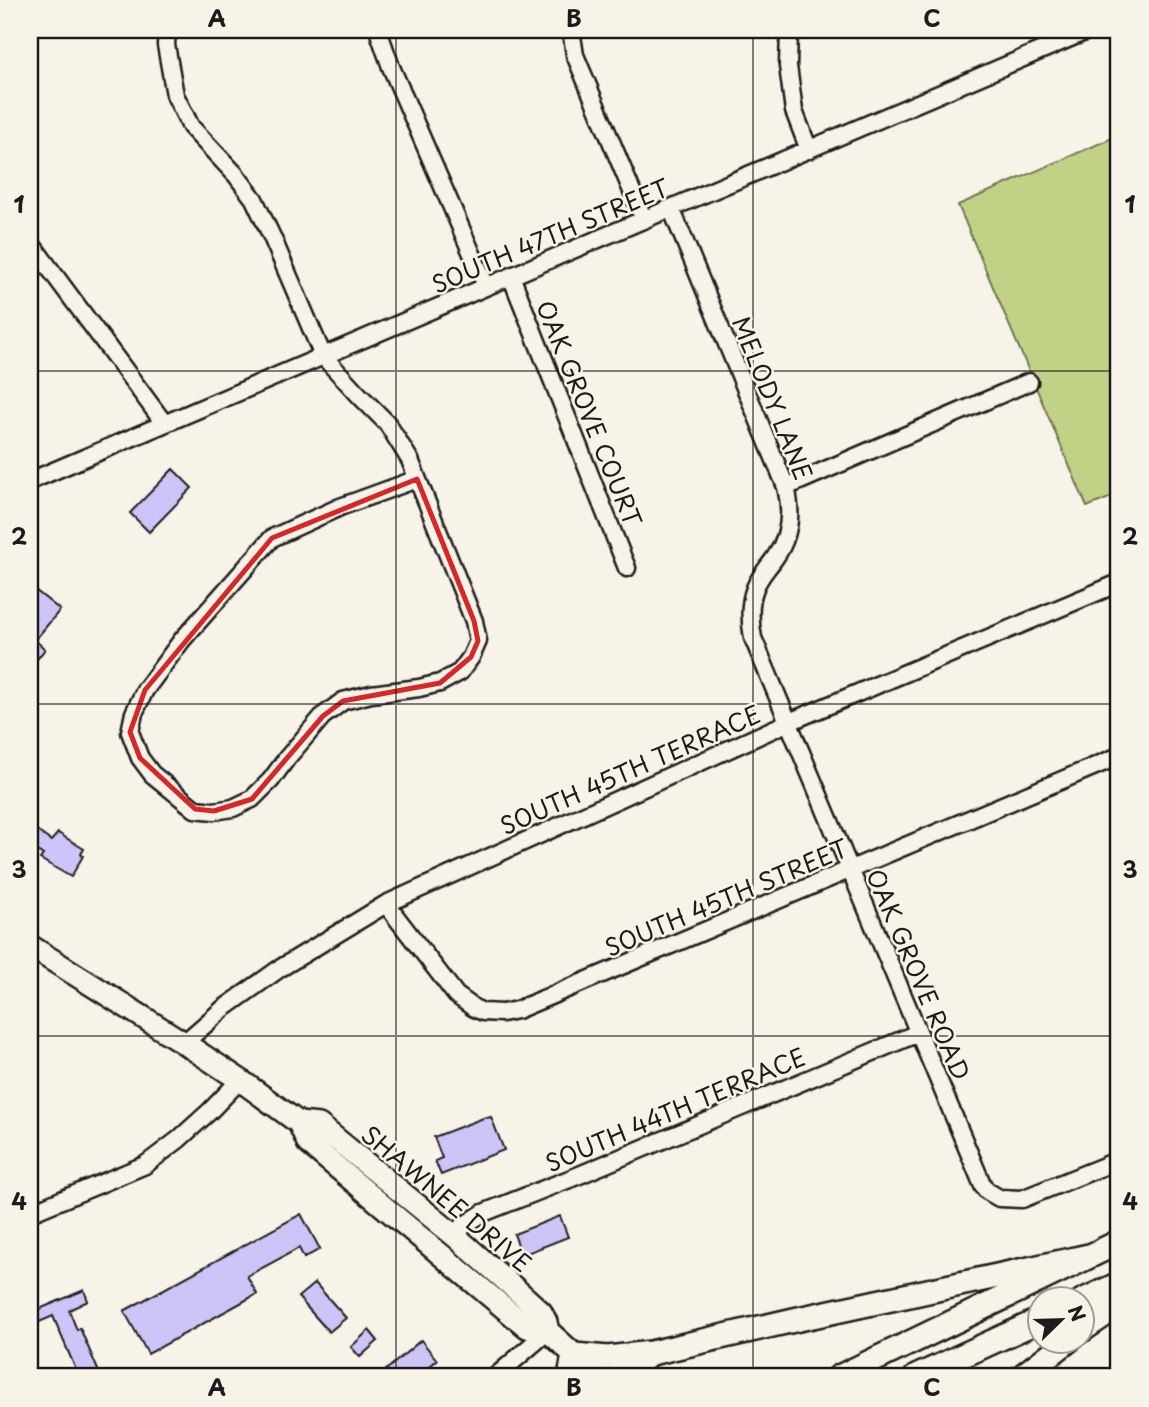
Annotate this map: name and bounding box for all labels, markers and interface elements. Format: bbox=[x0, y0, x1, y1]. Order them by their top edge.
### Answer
text: A bbox=[208, 0, 226, 35]
text: B bbox=[566, 0, 582, 35]
text: C bbox=[923, 0, 941, 35]
street label: SOUTH 47TH STREET bbox=[426, 168, 675, 301]
text: 1 bbox=[14, 186, 25, 221]
text: 1 bbox=[1125, 186, 1136, 221]
street label: OAK GROVE COURT bbox=[528, 295, 652, 532]
street label: MELODY LANE bbox=[724, 311, 822, 485]
text: 2 bbox=[11, 518, 27, 553]
text: 2 bbox=[1122, 518, 1138, 553]
street label: SOUTH 45TH TERRACE bbox=[494, 695, 766, 843]
street label: SOUTH 45TH STREET bbox=[599, 829, 854, 965]
text: 3 bbox=[11, 851, 27, 886]
text: 3 bbox=[1122, 851, 1138, 886]
street label: OAK GROVE ROAD bbox=[858, 863, 980, 1085]
street label: SOUTH 44TH TERRACE bbox=[539, 1038, 811, 1180]
street label: SHAWNEE DRIVE bbox=[354, 1116, 540, 1280]
text: 4 bbox=[11, 1183, 27, 1218]
text: 4 bbox=[1122, 1183, 1138, 1218]
north arrow bbox=[1026, 1284, 1096, 1354]
text: N bbox=[1062, 1301, 1093, 1325]
text: A bbox=[208, 1369, 226, 1404]
text: B bbox=[566, 1369, 582, 1404]
text: C bbox=[923, 1369, 941, 1404]

